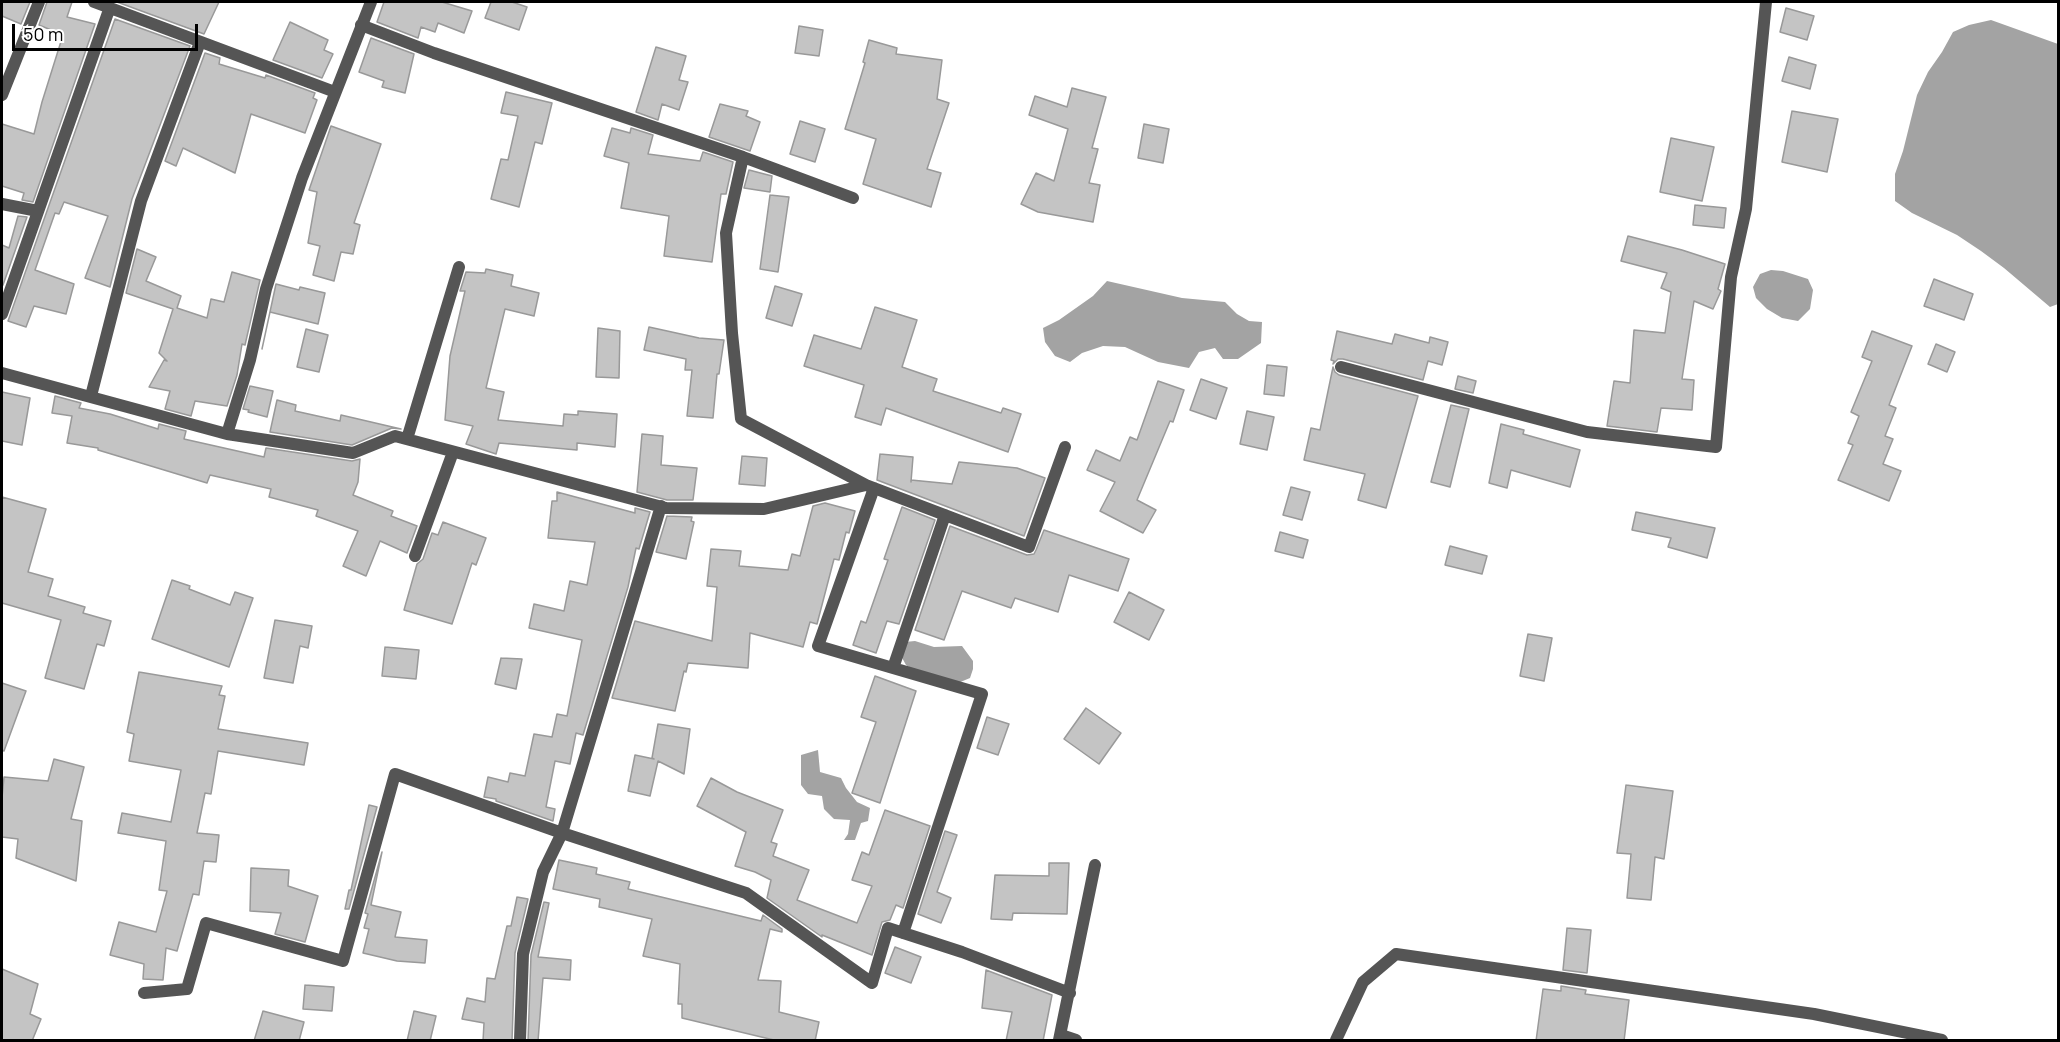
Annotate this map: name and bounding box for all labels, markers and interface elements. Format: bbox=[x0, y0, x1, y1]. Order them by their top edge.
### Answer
scale bar bbox=[15, 12, 201, 50]
text: 50 m bbox=[23, 22, 63, 46]

